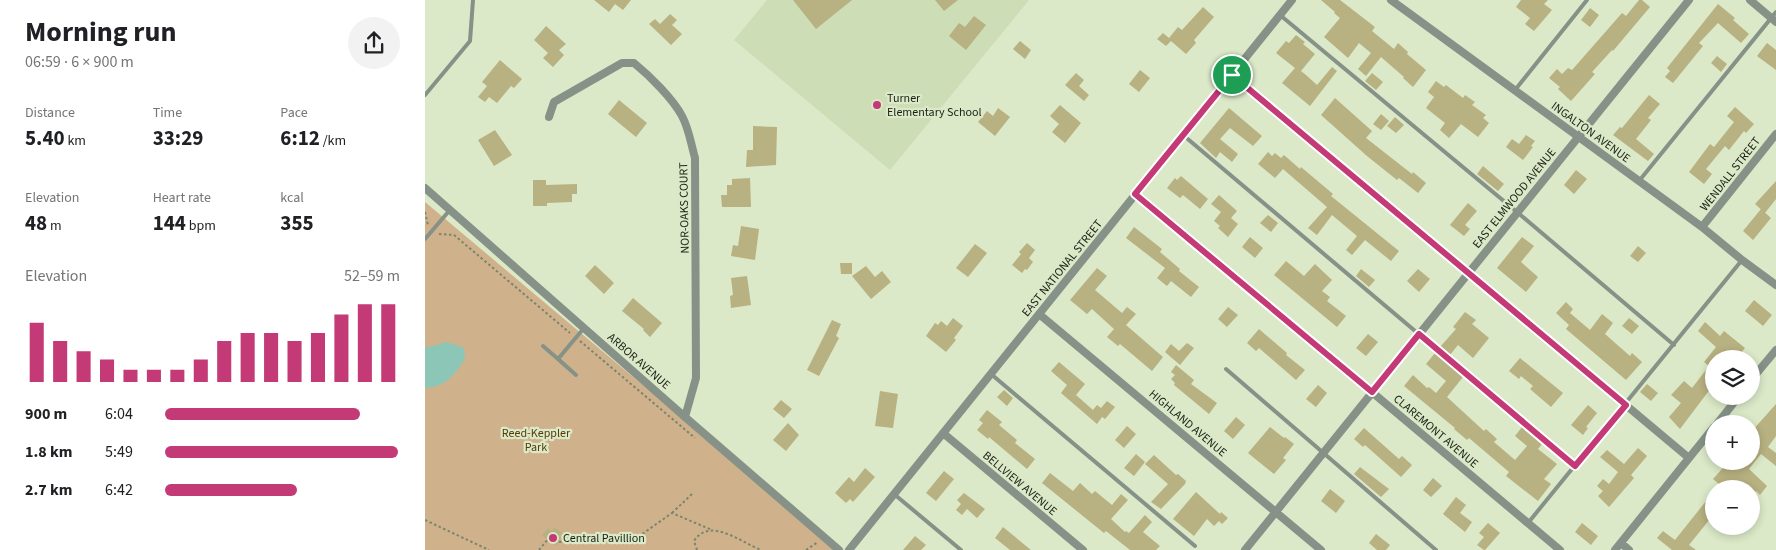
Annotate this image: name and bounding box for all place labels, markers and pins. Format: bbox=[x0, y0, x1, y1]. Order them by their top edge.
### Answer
pin bbox=[1211, 54, 1253, 96]
place label: Turner Elementary School bbox=[887, 90, 982, 121]
marker: Turner Elementary School bbox=[871, 99, 883, 111]
place label: Central Pavillion bbox=[563, 530, 645, 547]
marker: Central Pavillion bbox=[547, 532, 559, 544]

